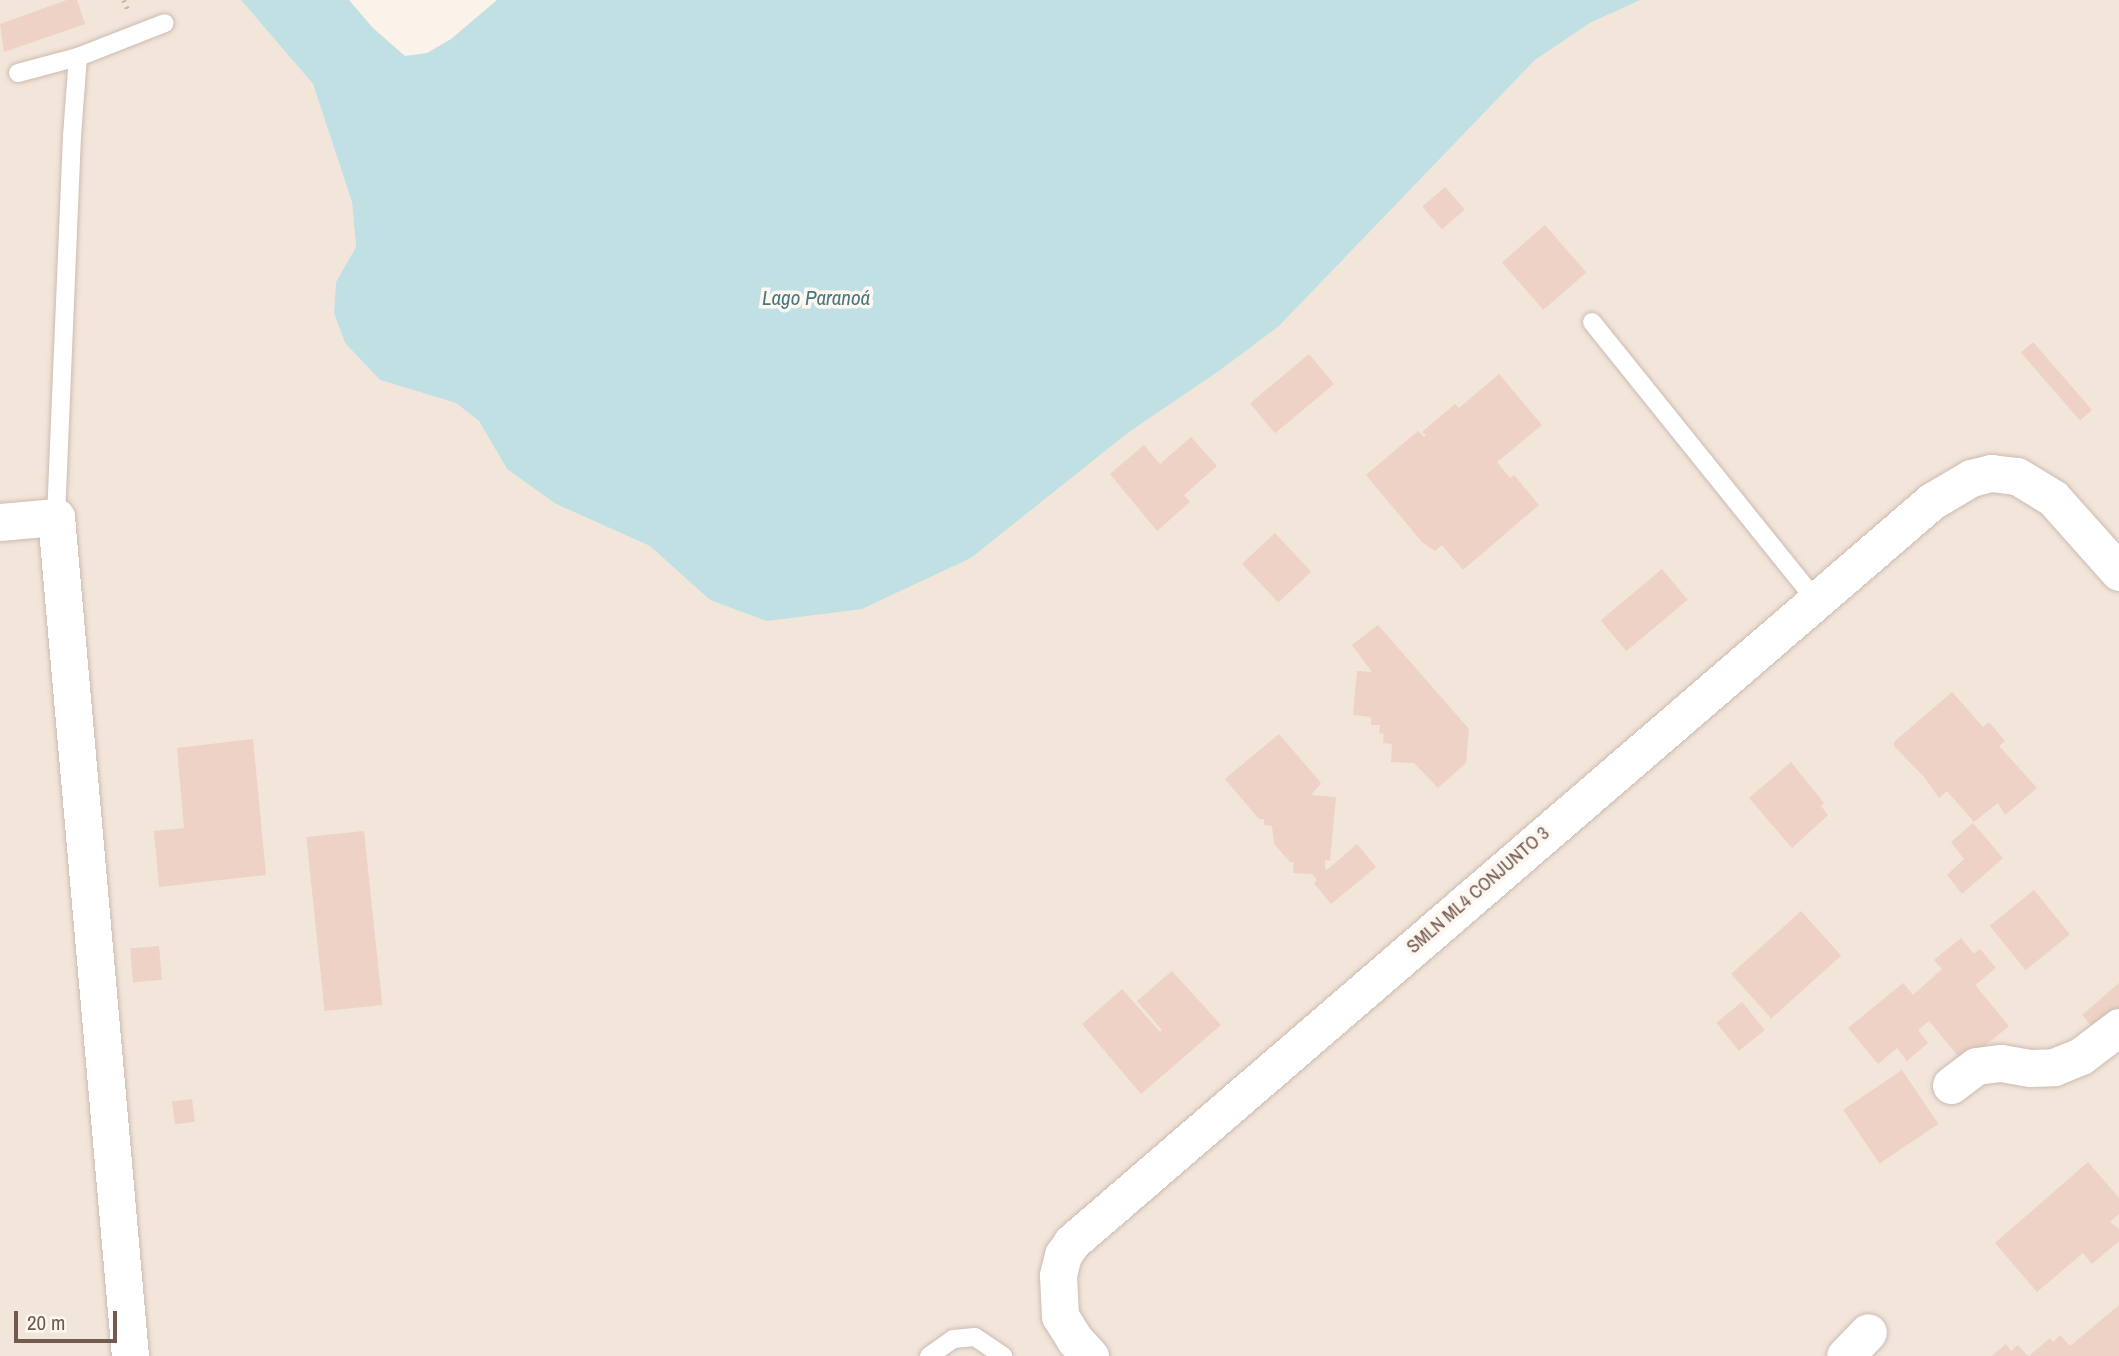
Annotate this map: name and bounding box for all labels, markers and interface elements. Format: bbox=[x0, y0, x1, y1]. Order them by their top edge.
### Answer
water label: Lago Paranoá bbox=[762, 285, 870, 311]
street label: SMLN ML4 CONJUNTO 3 bbox=[1402, 822, 1554, 958]
scale bar bbox=[18, 1296, 121, 1340]
text: 20 m bbox=[27, 1308, 65, 1337]

